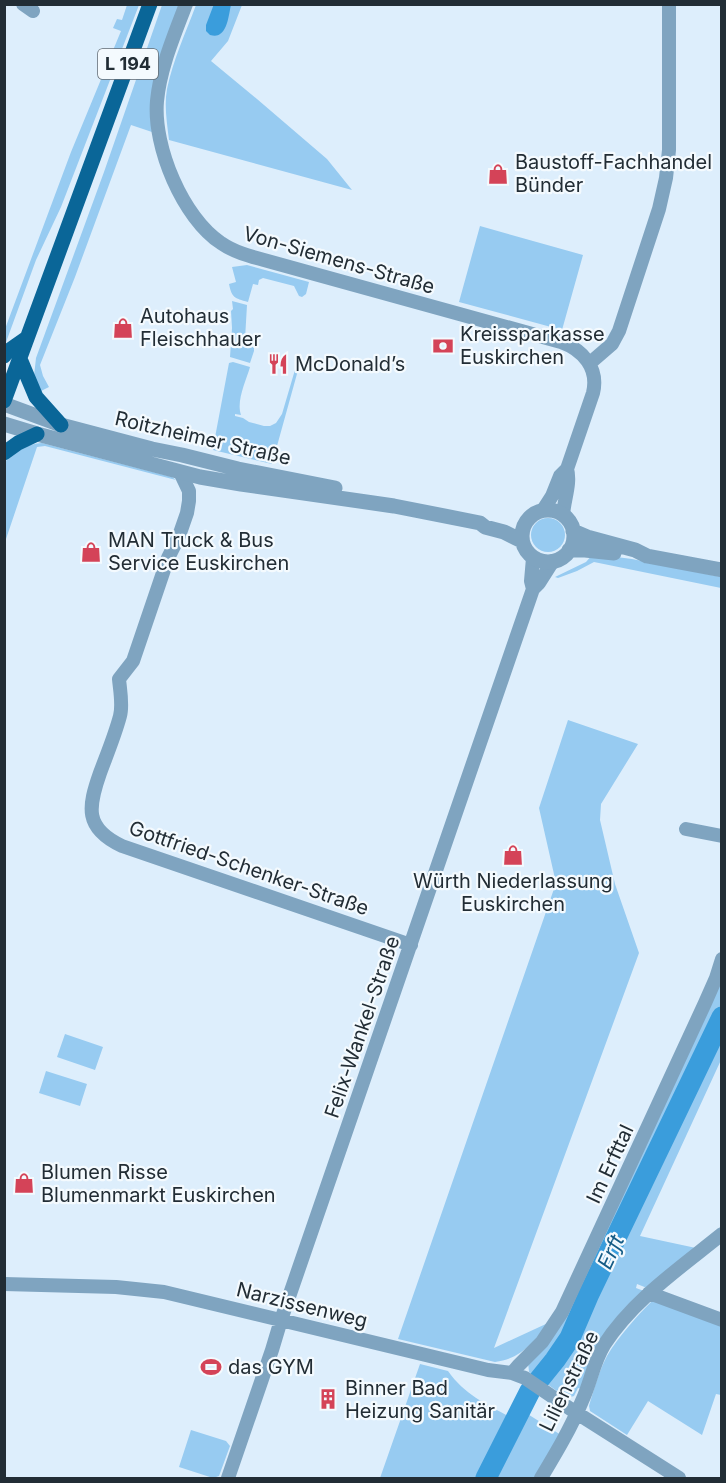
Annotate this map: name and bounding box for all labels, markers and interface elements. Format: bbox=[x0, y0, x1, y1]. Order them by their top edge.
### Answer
road number: L 194 bbox=[98, 49, 158, 79]
place label: Baustoff-Fachhandel Bünder bbox=[515, 150, 712, 197]
shop icon: Baustoff-Fachhandel Bünder bbox=[486, 162, 510, 186]
street label: Von-Siemens-Straße bbox=[241, 221, 437, 299]
place label: Autohaus Fleischhauer bbox=[140, 304, 262, 351]
shop icon: Autohaus Fleischhauer bbox=[111, 316, 135, 340]
place label: Kreissparkasse Euskirchen bbox=[460, 322, 605, 369]
bank icon: Kreissparkasse Euskirchen bbox=[431, 334, 455, 358]
restaurant icon: McDonald’s bbox=[266, 352, 290, 376]
place label: McDonald’s bbox=[295, 352, 405, 376]
street label: Roitzheimer Straße bbox=[113, 406, 293, 470]
place label: MAN Truck & Bus Service Euskirchen bbox=[108, 528, 289, 575]
shop icon: MAN Truck & Bus Service Euskirchen bbox=[79, 540, 103, 564]
street label: Gottfried-Schenker-Straße bbox=[126, 816, 372, 920]
shop icon: Würth Niederlassung Euskirchen bbox=[501, 843, 525, 867]
place label: Würth Niederlassung Euskirchen bbox=[413, 869, 613, 916]
street label: Felix-Wankel-Straße bbox=[320, 933, 404, 1121]
street label: Im Erfttal bbox=[581, 1121, 639, 1207]
place label: Blumen Risse Blumenmarkt Euskirchen bbox=[41, 1160, 276, 1207]
shop icon: Blumen Risse Blumenmarkt Euskirchen bbox=[12, 1171, 36, 1195]
water label: Erft bbox=[592, 1230, 630, 1273]
street label: Narzissenweg bbox=[234, 1277, 370, 1333]
street label: Lilienstraße bbox=[534, 1327, 604, 1435]
sports icon: das GYM bbox=[199, 1355, 223, 1379]
place label: das GYM bbox=[228, 1355, 314, 1379]
place label: Binner Bad Heizung Sanitär bbox=[345, 1376, 496, 1423]
building icon: Binner Bad Heizung Sanitär bbox=[316, 1387, 340, 1411]

